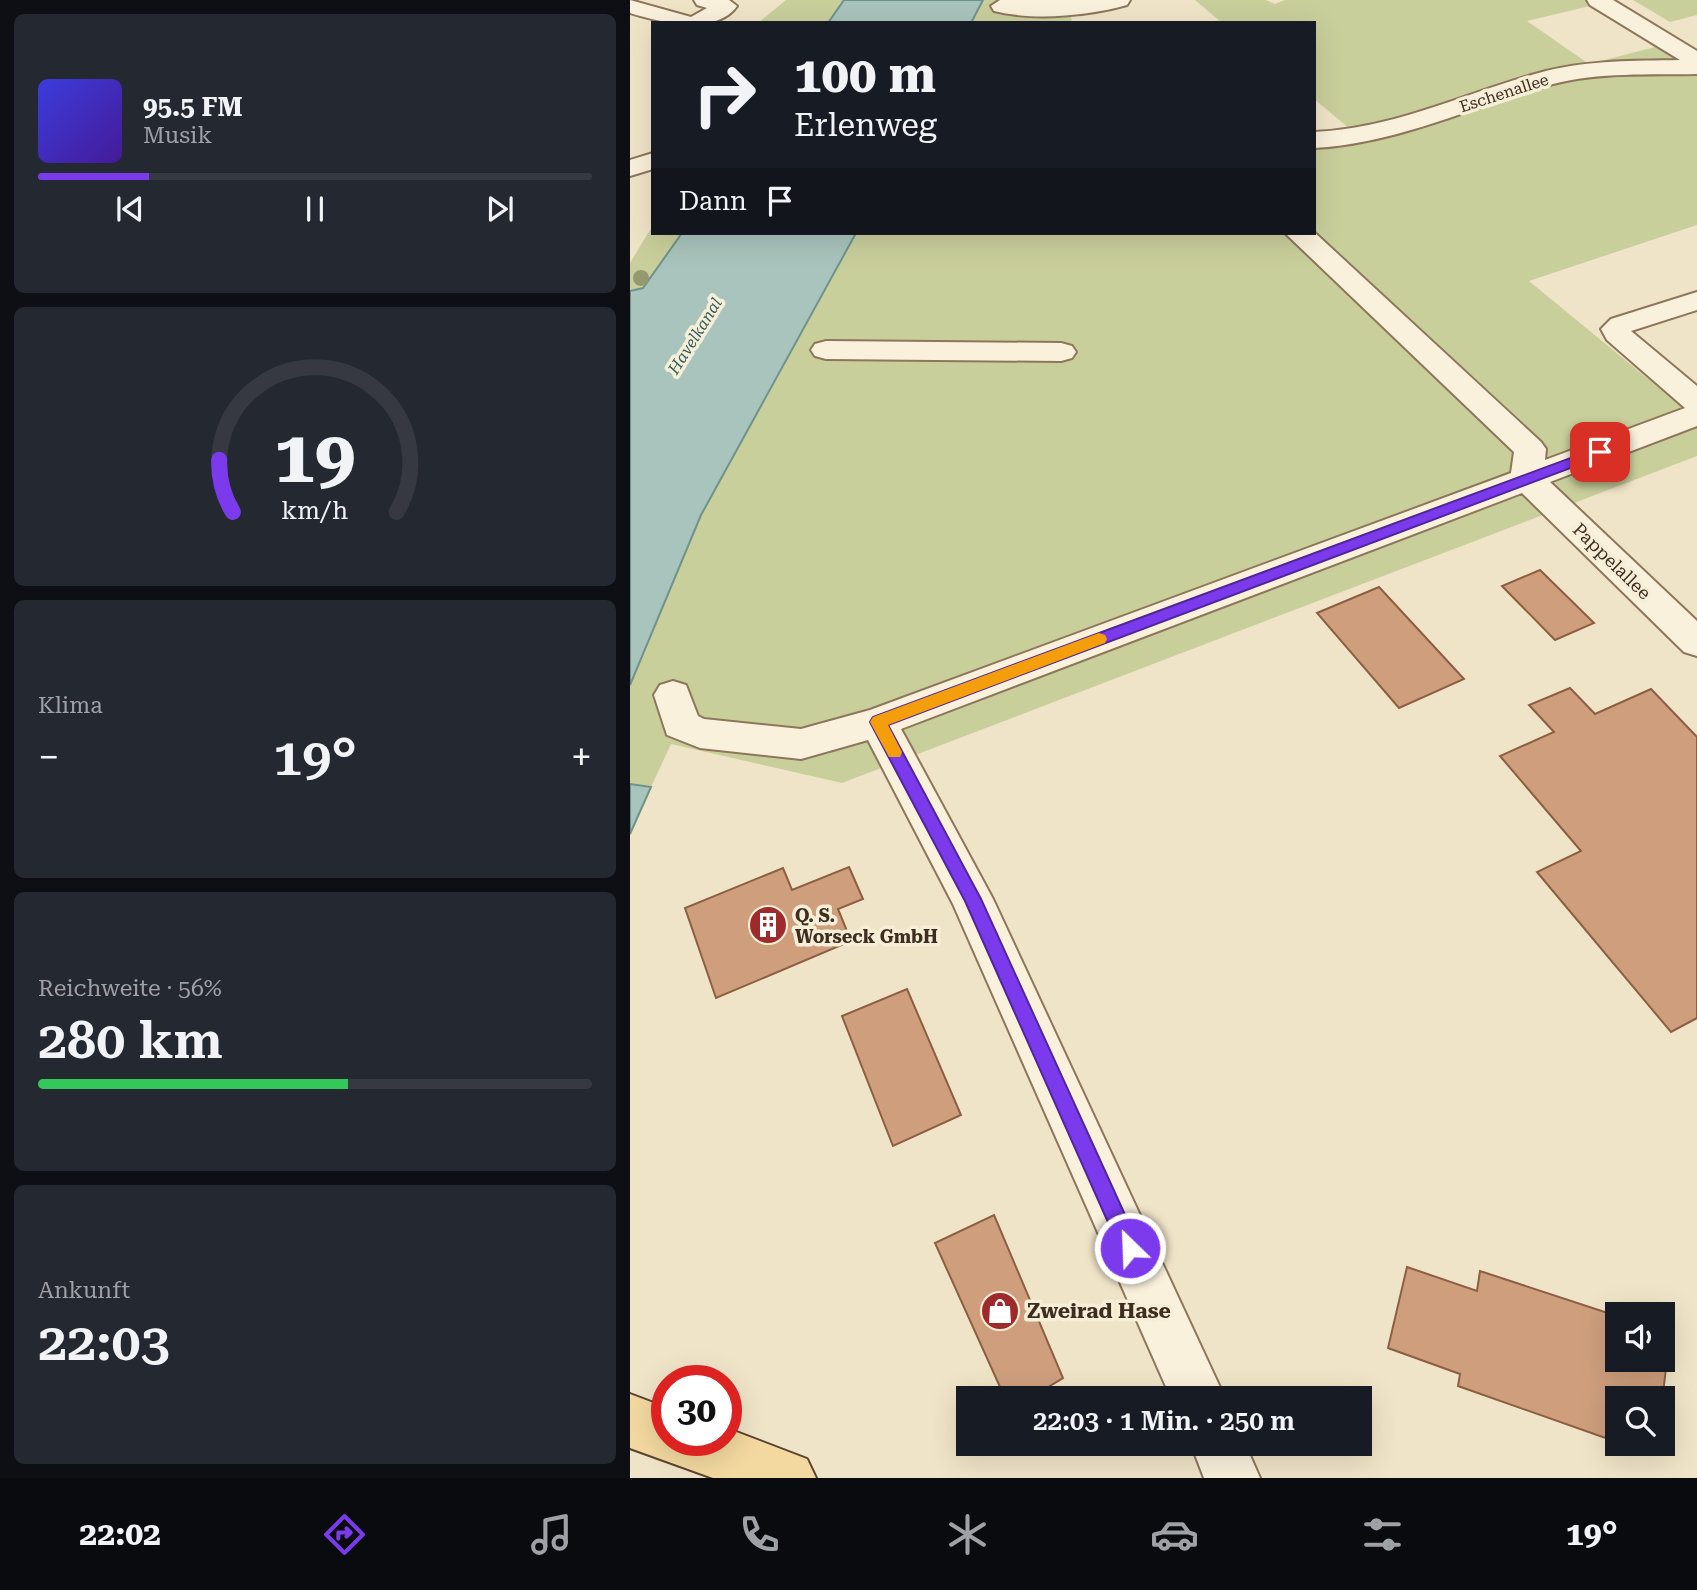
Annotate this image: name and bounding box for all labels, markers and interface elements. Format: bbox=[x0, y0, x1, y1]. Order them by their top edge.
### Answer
text: 100 m bbox=[794, 47, 936, 104]
icon: right bbox=[679, 49, 770, 140]
street label: Eschenallee bbox=[1457, 70, 1551, 116]
text: 95.5 FM bbox=[143, 92, 243, 122]
text: Erlenweg bbox=[794, 106, 937, 144]
text: Musik bbox=[143, 122, 212, 149]
icon: arrive bbox=[761, 182, 799, 220]
text: Dann bbox=[679, 186, 747, 216]
icon: previous bbox=[111, 190, 149, 228]
icon: pause bbox=[296, 190, 334, 228]
icon: next bbox=[481, 190, 519, 228]
water label: Havelkanal bbox=[664, 294, 726, 378]
text: 19 bbox=[274, 416, 356, 501]
pin bbox=[1570, 422, 1630, 482]
icon: arrive bbox=[1581, 433, 1619, 471]
text: km/h bbox=[282, 496, 348, 525]
street label: Pappelallee bbox=[1569, 519, 1655, 604]
text: Klima bbox=[38, 692, 103, 719]
text: 19° bbox=[273, 727, 357, 788]
text: − bbox=[38, 735, 59, 779]
text: + bbox=[571, 735, 592, 779]
building icon: Q. S. Worseck GmbH bbox=[747, 904, 789, 946]
place label: Q. S. Worseck GmbH bbox=[795, 905, 938, 947]
text: Reichweite · 56% bbox=[38, 975, 222, 1002]
text: 280 km bbox=[38, 1010, 223, 1071]
position arrow bbox=[1093, 1211, 1167, 1285]
text: Ankunft bbox=[38, 1277, 130, 1304]
shop icon: Zweirad Hase bbox=[979, 1290, 1021, 1332]
place label: Zweirad Hase bbox=[1027, 1299, 1171, 1323]
map controls bbox=[1605, 1302, 1675, 1456]
button: sound bbox=[1605, 1302, 1675, 1372]
text: 22:03 bbox=[38, 1312, 170, 1373]
speed limit sign: 30 bbox=[651, 1365, 742, 1456]
button: search bbox=[1605, 1386, 1675, 1456]
text: 22:03 · 1 Min. · 250 m bbox=[1033, 1406, 1295, 1436]
icon: directions bbox=[320, 1510, 369, 1559]
icon: music bbox=[527, 1510, 576, 1559]
icon: phone bbox=[735, 1510, 784, 1559]
icon: climate bbox=[943, 1510, 992, 1559]
icon: car bbox=[1150, 1510, 1199, 1559]
icon: filters bbox=[1358, 1510, 1407, 1559]
text: 22:02 bbox=[79, 1515, 161, 1553]
text: 19° bbox=[1566, 1515, 1618, 1553]

